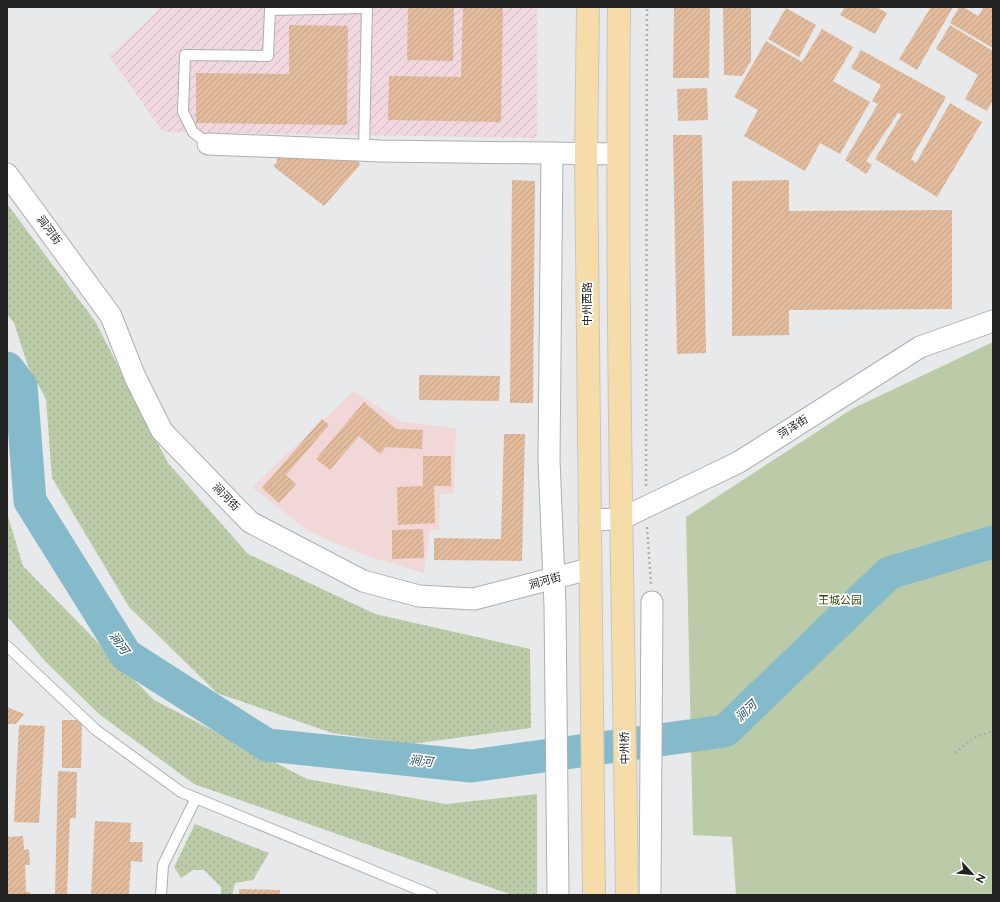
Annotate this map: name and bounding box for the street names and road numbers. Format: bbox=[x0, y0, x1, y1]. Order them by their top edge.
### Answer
street label: 涧河街 bbox=[34, 213, 64, 247]
street label: 中州西路 bbox=[581, 282, 594, 326]
street label: 菏泽街 bbox=[776, 413, 810, 441]
street label: 涧河街 bbox=[210, 481, 242, 513]
street label: 涧河街 bbox=[527, 570, 563, 592]
street label: 中州桥 bbox=[618, 731, 632, 765]

